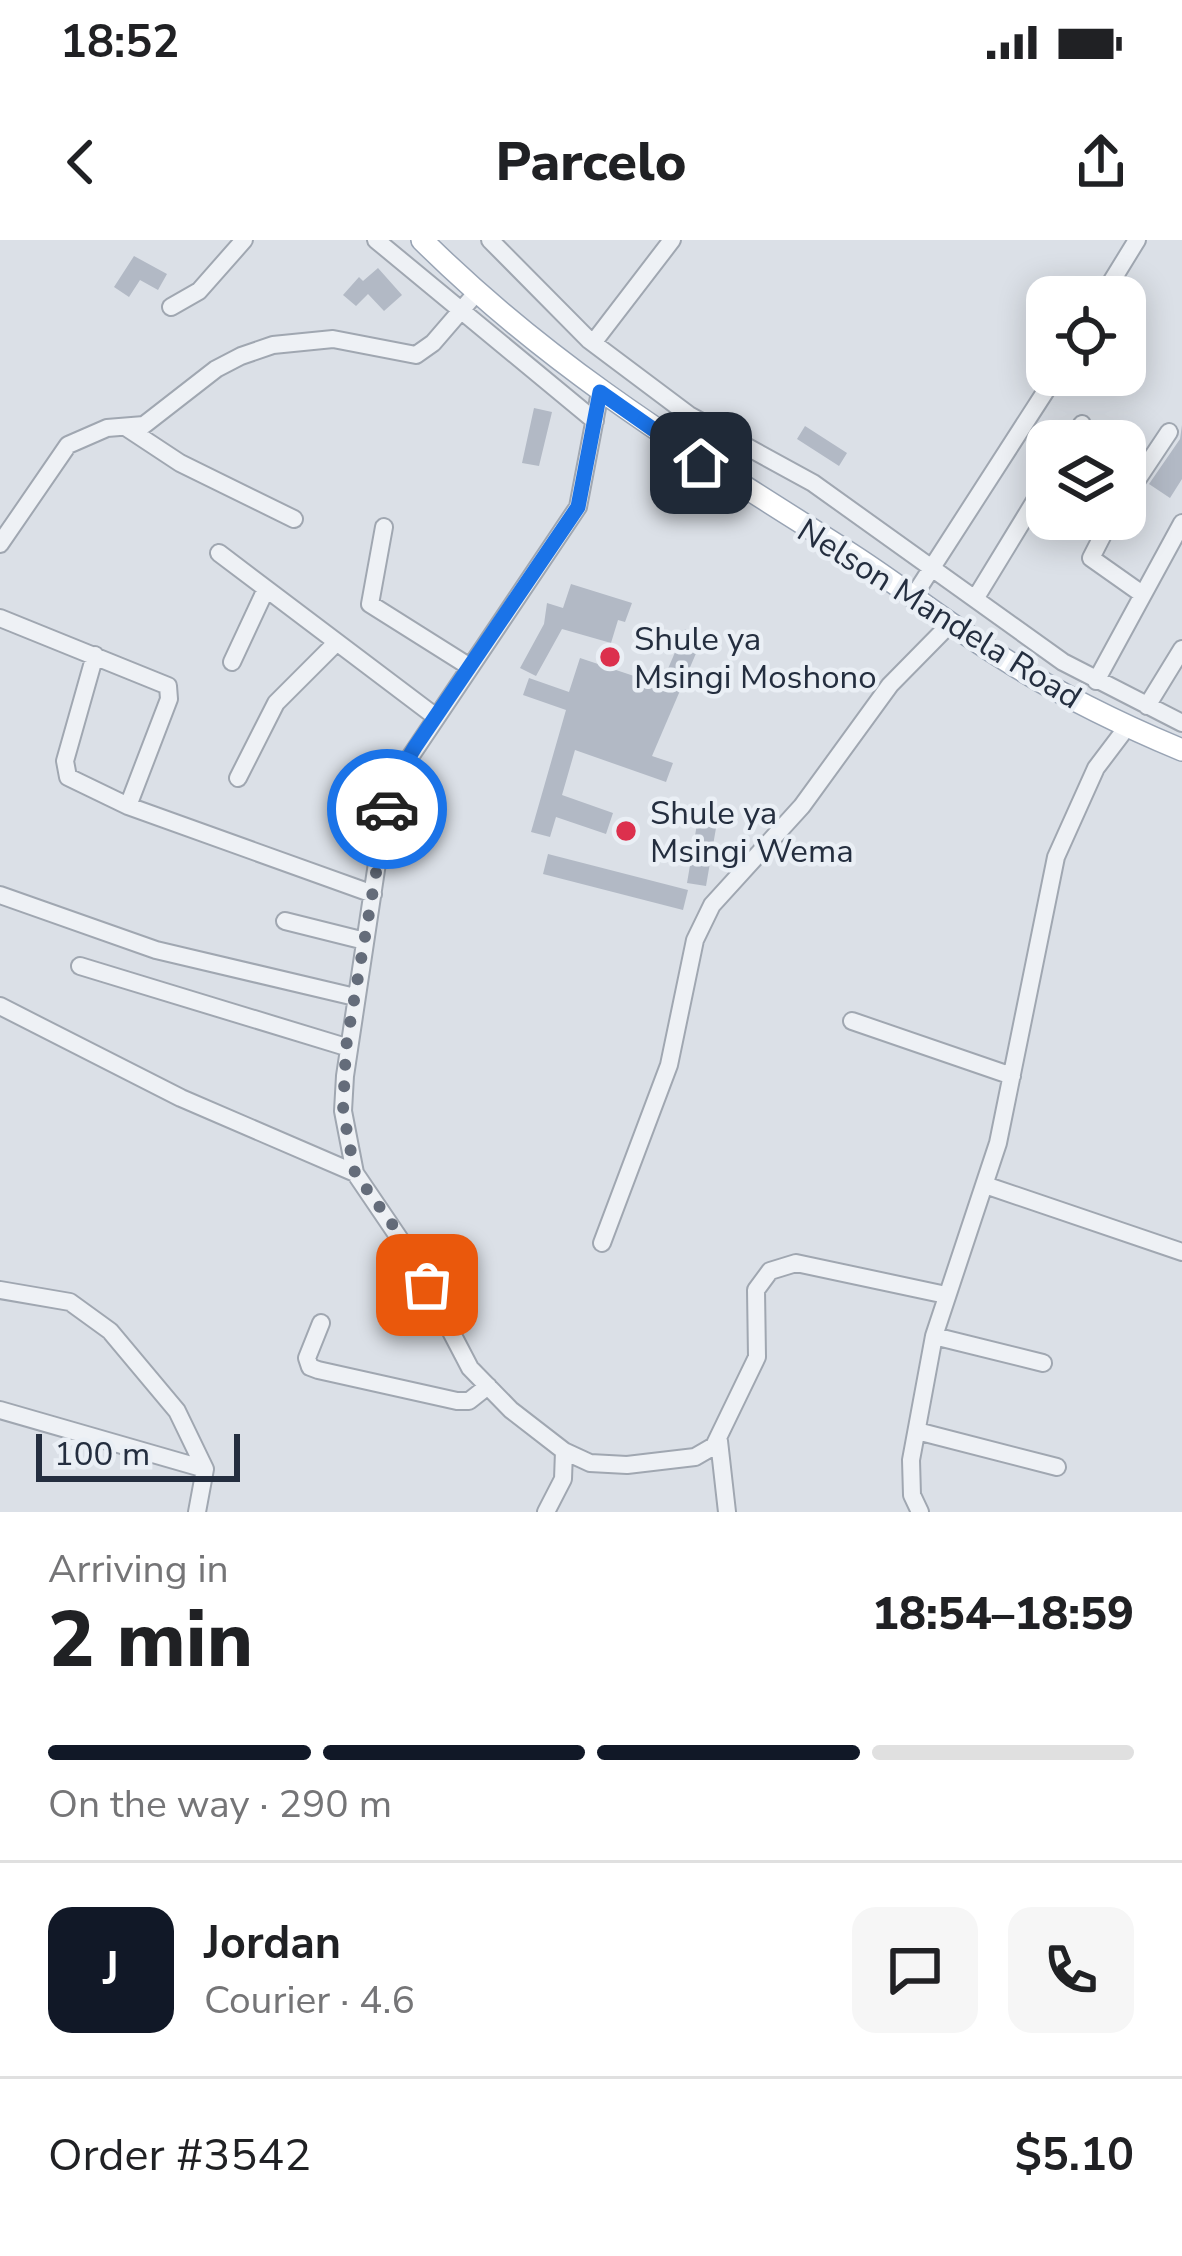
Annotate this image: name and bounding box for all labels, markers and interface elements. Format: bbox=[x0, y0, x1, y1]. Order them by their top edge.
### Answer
text: 18:52 bbox=[60, 12, 179, 73]
text: Parcelo bbox=[496, 125, 686, 199]
icon: back bbox=[48, 129, 114, 195]
icon: share bbox=[1068, 129, 1134, 195]
map controls bbox=[1026, 276, 1146, 540]
button: locate bbox=[1026, 276, 1146, 396]
pin bbox=[650, 412, 752, 514]
button: layers bbox=[1026, 420, 1146, 540]
icon: home bbox=[668, 430, 734, 496]
street label: Nelson Mandela Road bbox=[789, 509, 1090, 720]
place label: Shule ya Msingi Moshono bbox=[634, 617, 877, 700]
marker: Shule ya Msingi Moshono bbox=[597, 644, 623, 670]
courier bbox=[327, 749, 447, 869]
icon: car bbox=[354, 776, 420, 842]
place label: Shule ya Msingi Wema bbox=[650, 791, 854, 874]
marker: Shule ya Msingi Wema bbox=[613, 818, 639, 844]
pin bbox=[376, 1234, 478, 1336]
icon: bag bbox=[394, 1252, 460, 1318]
scale bar bbox=[36, 1428, 240, 1481]
text: 100 m bbox=[54, 1432, 150, 1477]
text: Arriving in bbox=[48, 1543, 229, 1596]
text: 18:54–18:59 bbox=[872, 1584, 1134, 1645]
text: 2 min bbox=[48, 1587, 253, 1694]
text: On the way · 290 m bbox=[48, 1778, 392, 1831]
button: chat bbox=[852, 1907, 978, 2033]
button: phone bbox=[1008, 1907, 1134, 2033]
text: Jordan bbox=[204, 1913, 341, 1974]
text: J bbox=[103, 1939, 119, 2000]
text: Courier · 4.6 bbox=[204, 1974, 415, 2027]
text: Order #3542 bbox=[48, 2125, 311, 2186]
text: $5.10 bbox=[1015, 2125, 1134, 2186]

